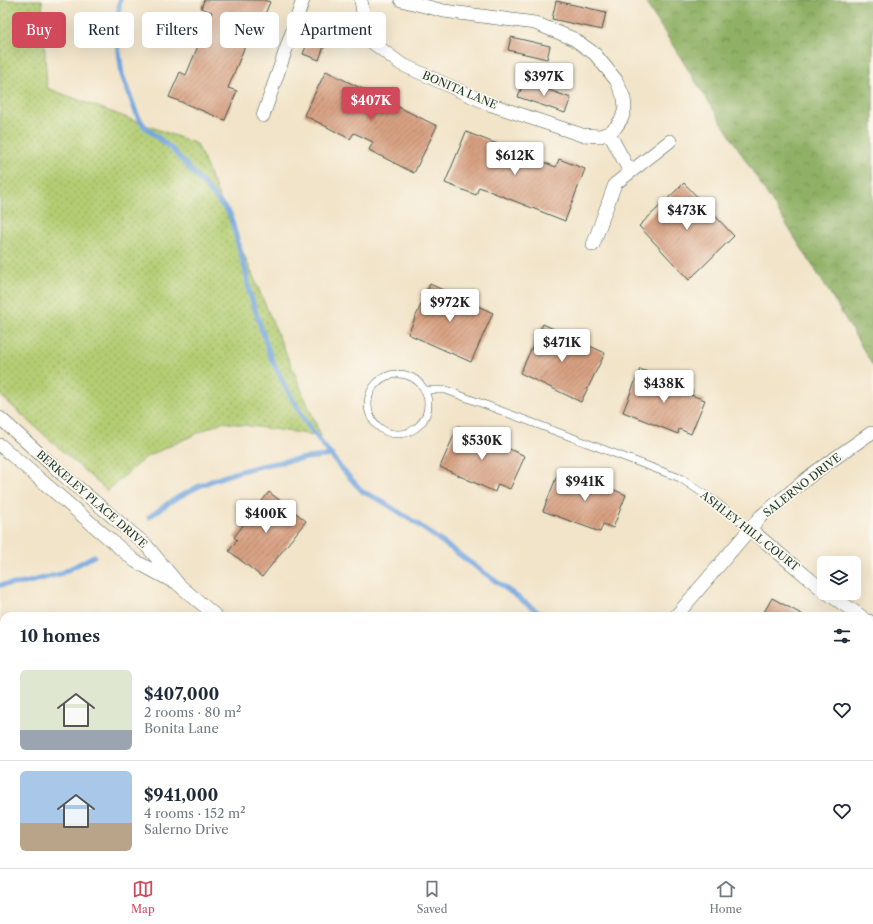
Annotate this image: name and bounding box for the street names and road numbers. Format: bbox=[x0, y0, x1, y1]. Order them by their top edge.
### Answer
street label: BONITA LANE bbox=[420, 68, 500, 112]
street label: BERKELEY PLACE DRIVE bbox=[34, 447, 151, 551]
street label: SALERNO DRIVE bbox=[760, 450, 844, 520]
street label: ASHLEY HILL COURT bbox=[697, 487, 803, 575]

